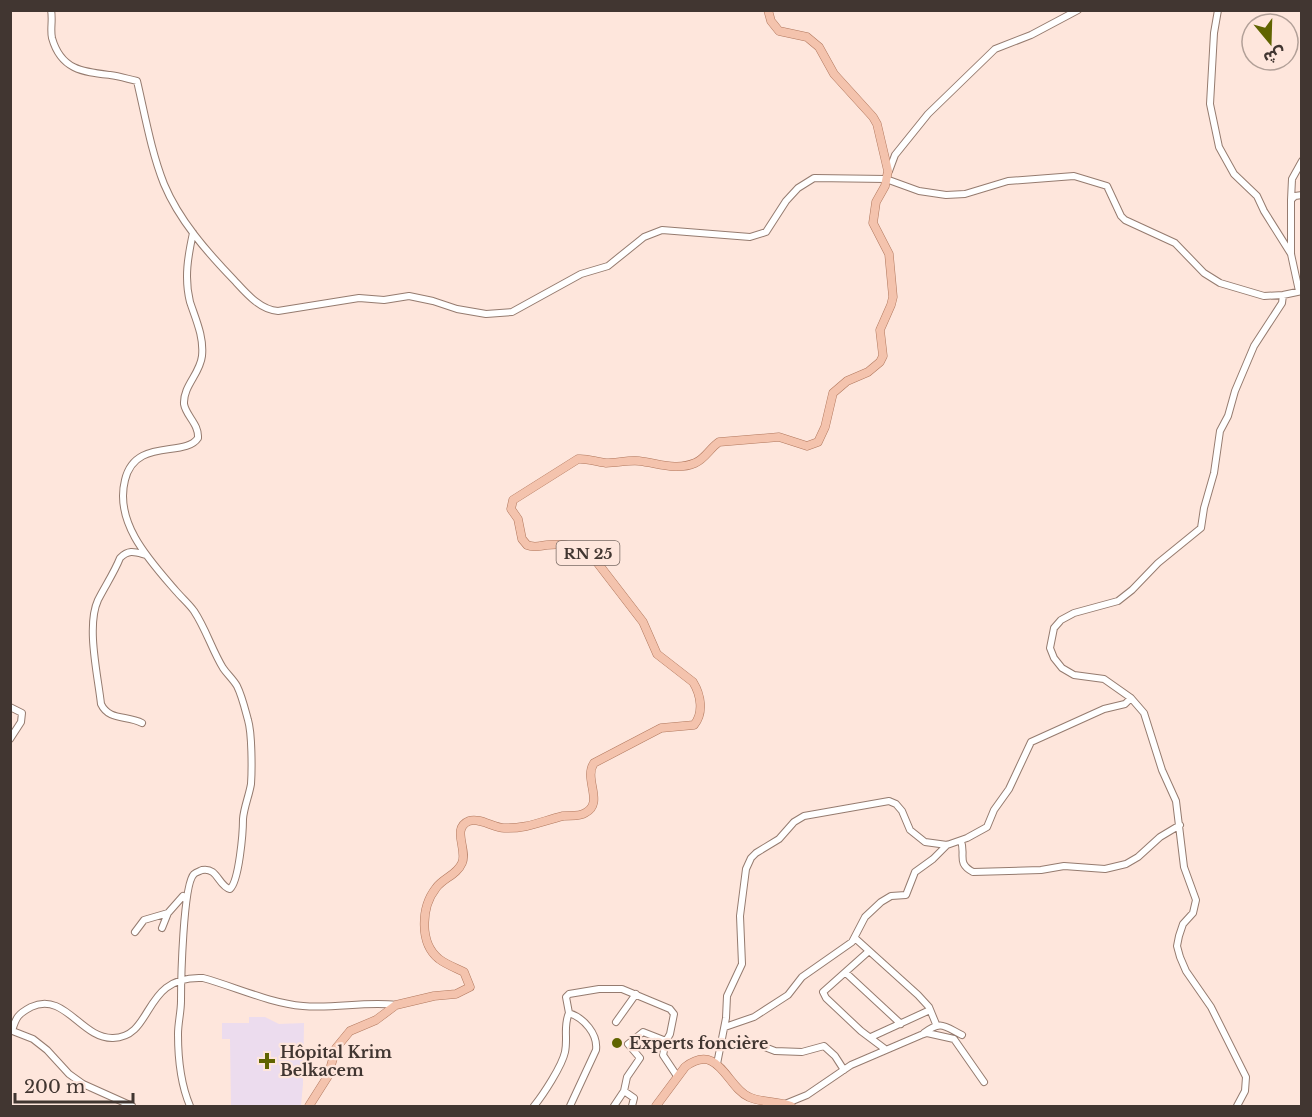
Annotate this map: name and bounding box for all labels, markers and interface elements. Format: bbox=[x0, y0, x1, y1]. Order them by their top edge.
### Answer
north arrow bbox=[1240, 12, 1300, 72]
text: ش bbox=[1261, 43, 1289, 69]
road number: RN 25 bbox=[556, 541, 620, 565]
place label: Experts foncière bbox=[629, 1033, 768, 1053]
marker: Experts foncière bbox=[610, 1036, 624, 1050]
place label: Hôpital Krim Belkacem bbox=[280, 1042, 392, 1080]
marker: Hôpital Krim Belkacem bbox=[258, 1052, 276, 1070]
scale bar bbox=[15, 1066, 134, 1104]
text: 200 m bbox=[24, 1076, 85, 1098]

